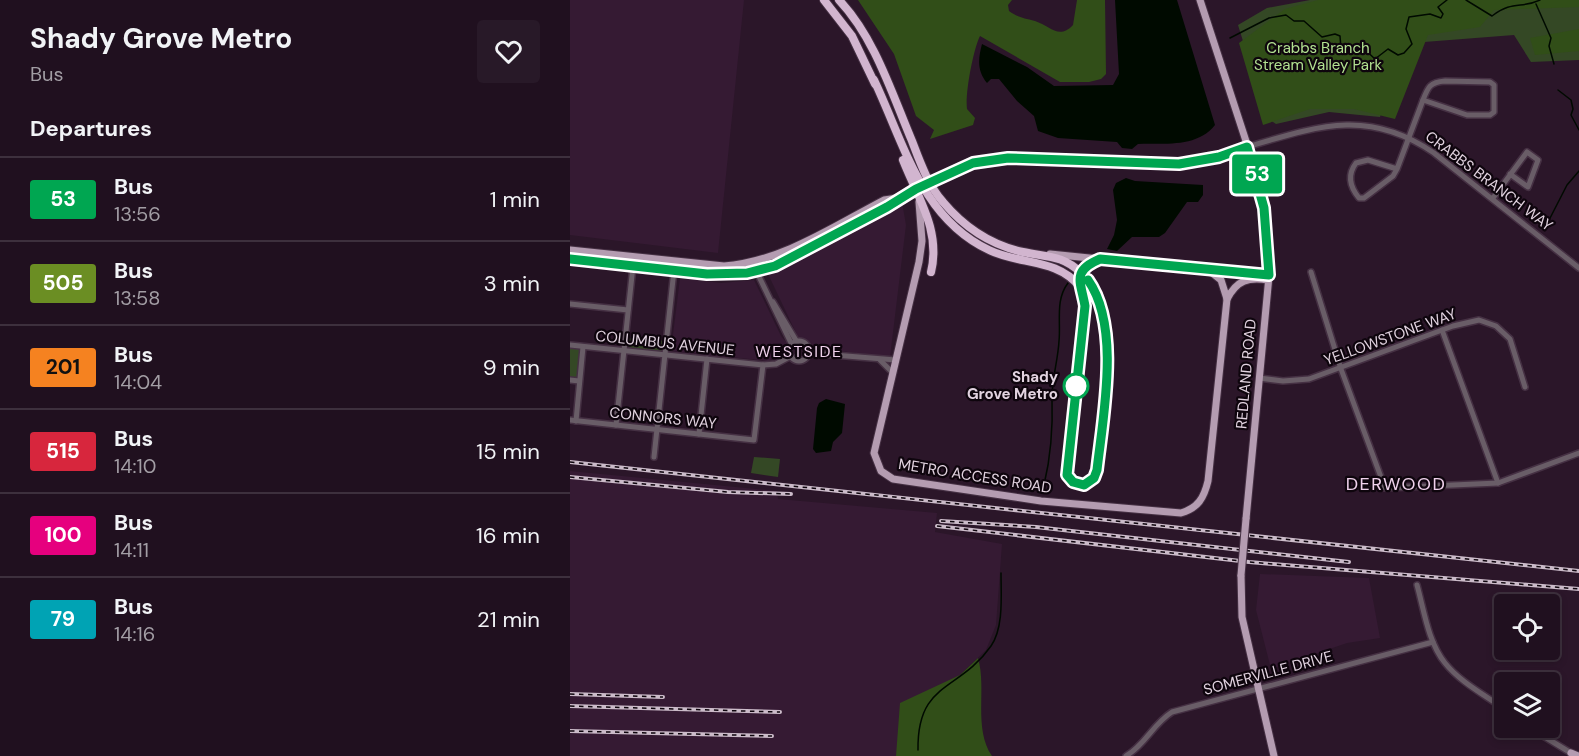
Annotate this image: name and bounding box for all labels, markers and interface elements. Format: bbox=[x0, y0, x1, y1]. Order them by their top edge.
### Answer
text: Shady Grove Metro bbox=[30, 20, 292, 57]
button: heart bbox=[477, 20, 540, 83]
park label: Crabbs Branch Stream Valley Park bbox=[1254, 38, 1382, 75]
text: Bus bbox=[30, 61, 64, 87]
text: Departures bbox=[30, 114, 152, 143]
street label: CRABBS BRANCH WAY bbox=[1421, 126, 1557, 236]
line badge: 53 bbox=[1230, 154, 1284, 194]
text: 53 bbox=[1244, 160, 1270, 188]
text: Bus bbox=[114, 172, 153, 201]
text: 53 bbox=[50, 185, 76, 213]
text: 1 min bbox=[490, 185, 540, 214]
text: 13:56 bbox=[114, 201, 161, 227]
text: Bus bbox=[114, 256, 153, 285]
text: 505 bbox=[43, 269, 83, 297]
text: 3 min bbox=[484, 269, 540, 298]
text: 13:58 bbox=[114, 285, 160, 311]
street label: YELLOWSTONE WAY bbox=[1321, 304, 1459, 370]
street label: REDLAND ROAD bbox=[1231, 318, 1261, 430]
street label: COLUMBUS AVENUE bbox=[595, 326, 735, 360]
text: Bus bbox=[114, 340, 153, 369]
district label: WESTSIDE bbox=[755, 341, 843, 362]
text: 201 bbox=[46, 353, 80, 381]
text: 9 min bbox=[483, 353, 540, 382]
place label: Shady Grove Metro bbox=[967, 367, 1058, 404]
text: 14:04 bbox=[114, 369, 162, 395]
marker: Shady Grove Metro bbox=[1063, 373, 1089, 399]
street label: CONNORS WAY bbox=[609, 402, 718, 434]
text: Bus bbox=[114, 424, 153, 453]
text: 515 bbox=[46, 437, 80, 465]
text: 15 min bbox=[476, 437, 540, 466]
text: 14:10 bbox=[114, 453, 156, 479]
street label: METRO ACCESS ROAD bbox=[897, 454, 1053, 498]
district label: DERWOOD bbox=[1346, 472, 1446, 496]
text: Bus bbox=[114, 508, 153, 537]
text: 100 bbox=[44, 521, 82, 549]
text: 16 min bbox=[476, 521, 540, 550]
text: 14:11 bbox=[114, 537, 149, 563]
text: Bus bbox=[114, 592, 153, 621]
map controls bbox=[1494, 594, 1560, 738]
button: locate bbox=[1494, 594, 1560, 660]
text: 79 bbox=[51, 605, 75, 633]
text: 21 min bbox=[477, 605, 540, 634]
text: 14:16 bbox=[114, 621, 155, 647]
street label: SOMERVILLE DRIVE bbox=[1201, 646, 1335, 700]
button: layers bbox=[1494, 672, 1560, 738]

